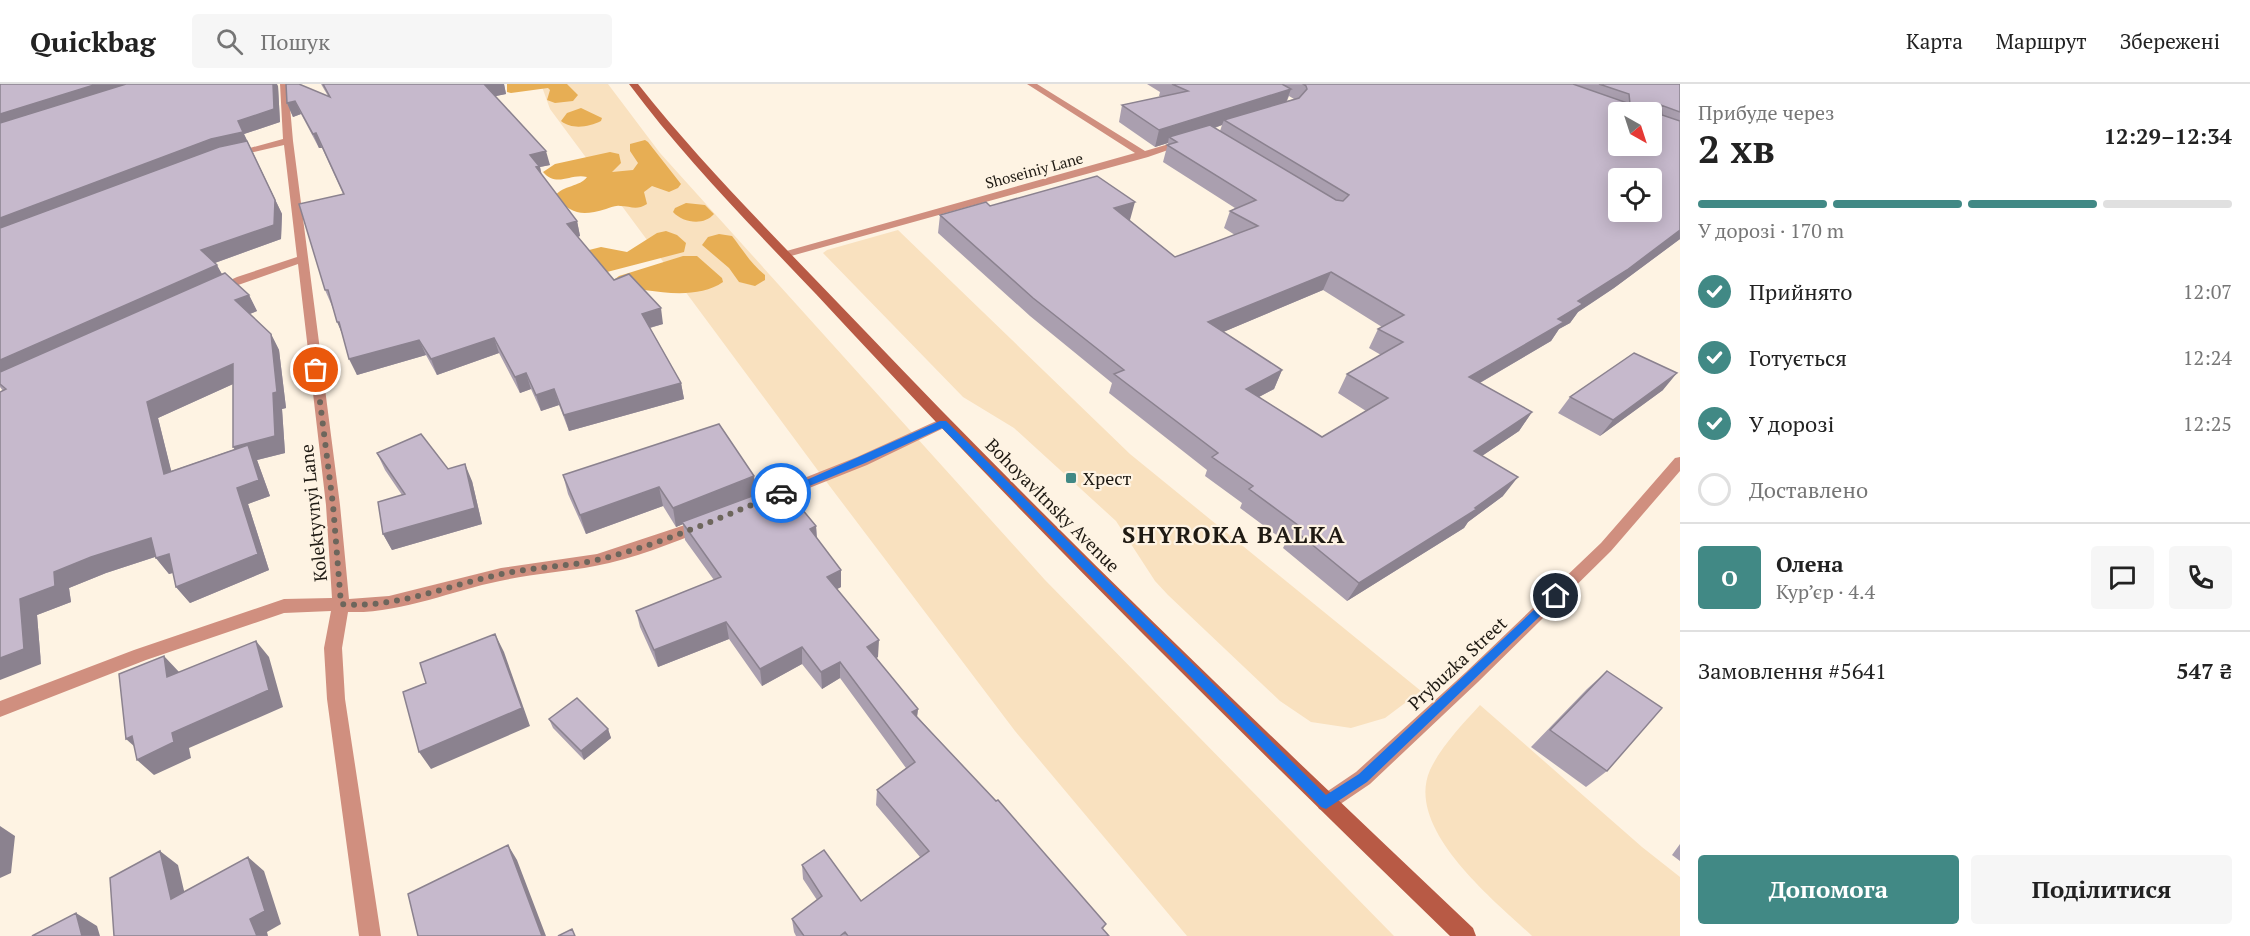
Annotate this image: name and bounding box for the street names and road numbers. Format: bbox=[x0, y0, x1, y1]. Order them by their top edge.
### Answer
street label: Shoseiniy Lane bbox=[983, 147, 1085, 193]
street label: Bohoyavltnsky Avenue bbox=[981, 433, 1125, 577]
street label: Kolektyvnyi Lane bbox=[294, 443, 332, 583]
street label: Prybuzka Street bbox=[1402, 611, 1512, 715]

